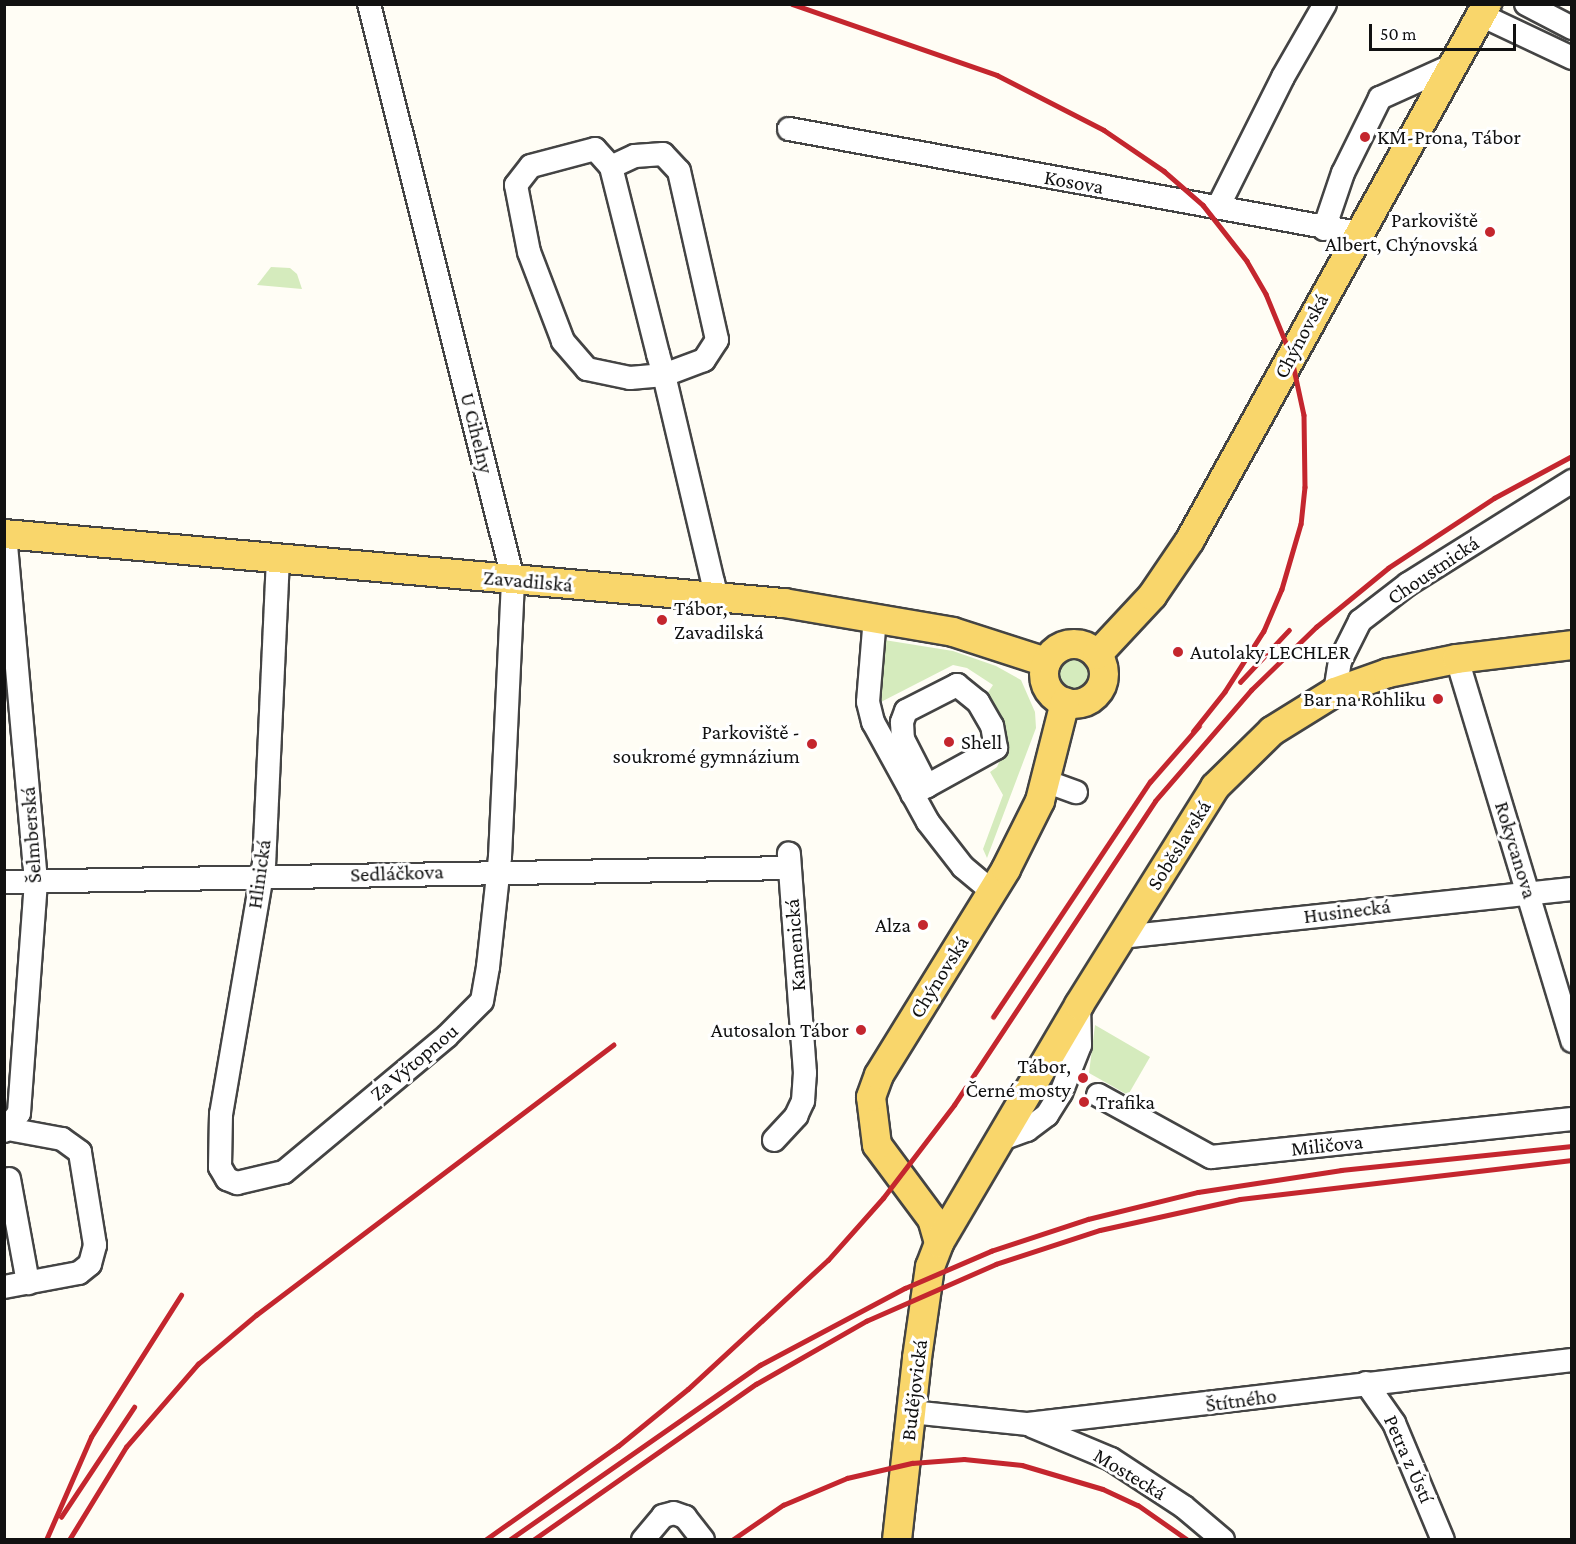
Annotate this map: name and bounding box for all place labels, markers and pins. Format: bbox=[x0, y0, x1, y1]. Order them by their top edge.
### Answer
place label: KM-Prona, Tábor bbox=[1377, 124, 1521, 150]
marker: KM-Prona, Tábor bbox=[1358, 130, 1372, 144]
place label: Parkoviště Albert, Chýnovská bbox=[1325, 207, 1478, 257]
marker: Parkoviště Albert, Chýnovská bbox=[1483, 225, 1497, 239]
place label: Tábor, Zavadilská bbox=[674, 595, 764, 645]
marker: Tábor, Zavadilská bbox=[655, 613, 669, 627]
place label: Autolaky LECHLER bbox=[1190, 639, 1350, 665]
marker: Autolaky LECHLER bbox=[1171, 645, 1185, 659]
place label: Bar na Rohliku bbox=[1303, 686, 1426, 712]
marker: Bar na Rohliku bbox=[1431, 692, 1445, 706]
place label: Parkoviště - soukromé gymnázium bbox=[613, 719, 800, 769]
place label: Shell bbox=[961, 729, 1002, 755]
marker: Shell bbox=[942, 735, 956, 749]
marker: Parkoviště - soukromé gymnázium bbox=[805, 737, 819, 751]
place label: Alza bbox=[875, 912, 911, 938]
marker: Alza bbox=[916, 918, 930, 932]
place label: Autosalon Tábor bbox=[711, 1017, 849, 1043]
marker: Autosalon Tábor bbox=[854, 1023, 868, 1037]
place label: Tábor, Černé mosty bbox=[966, 1053, 1071, 1103]
marker: Tábor, Černé mosty bbox=[1076, 1071, 1090, 1085]
place label: Trafika bbox=[1096, 1089, 1155, 1115]
marker: Trafika bbox=[1077, 1095, 1091, 1109]

